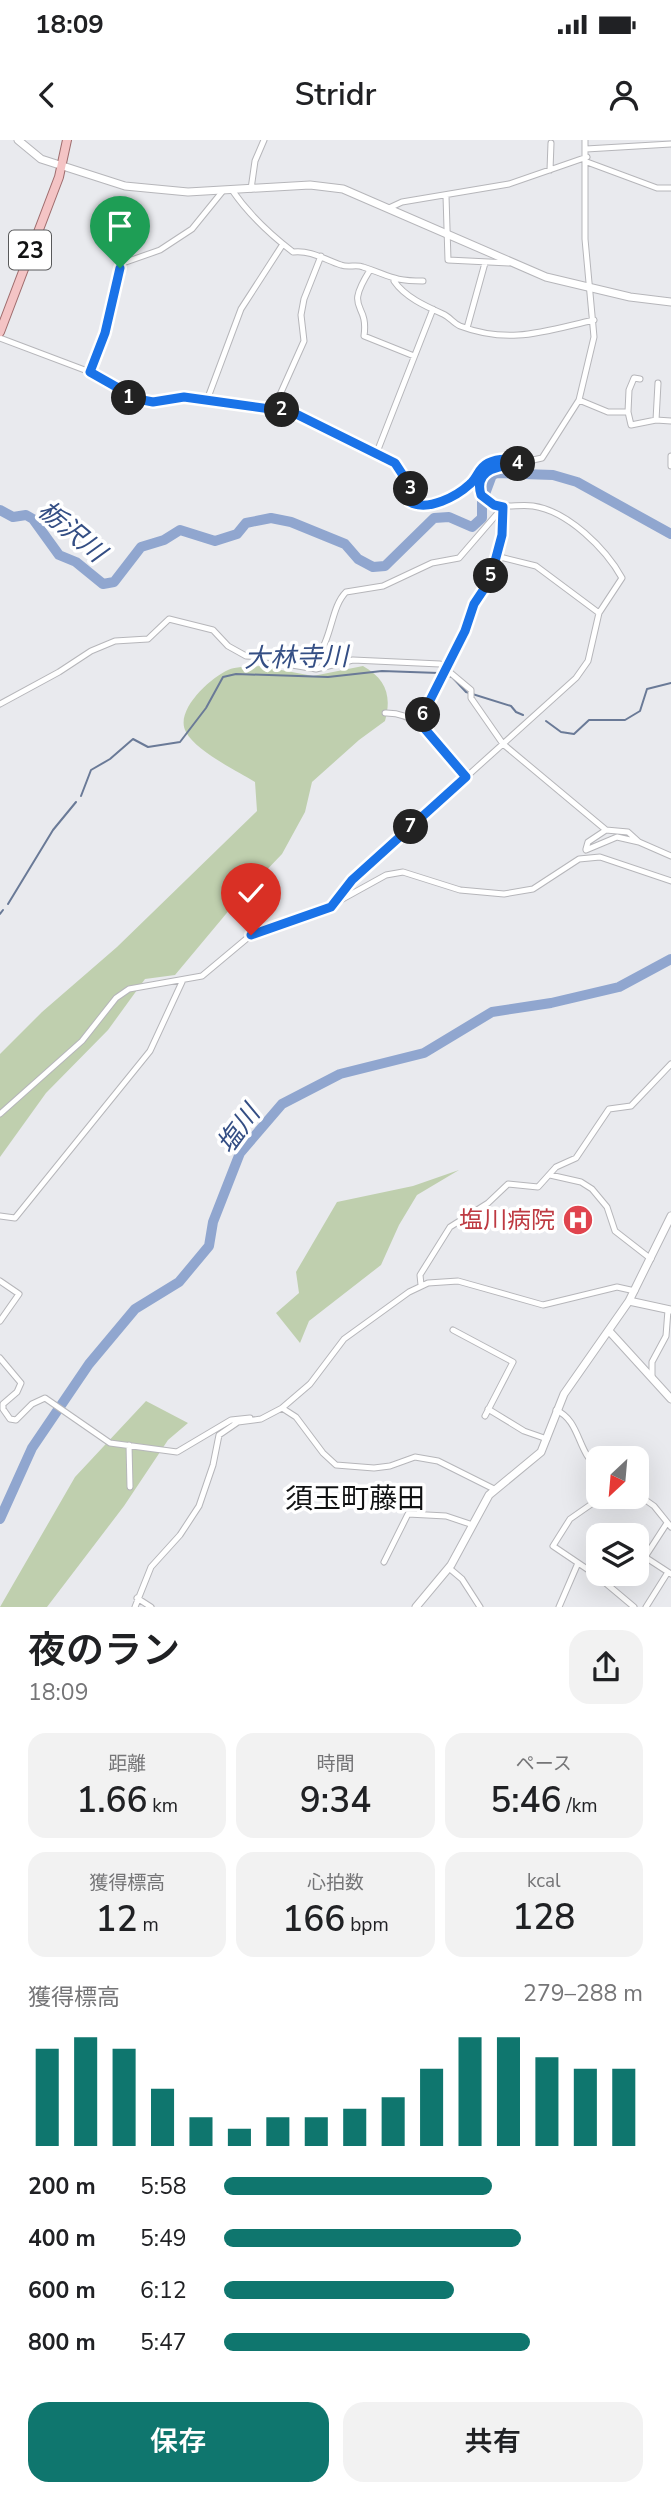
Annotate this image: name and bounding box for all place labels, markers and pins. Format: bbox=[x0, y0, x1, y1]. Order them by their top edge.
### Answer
pin bbox=[90, 196, 150, 268]
pin: 1 bbox=[111, 380, 146, 416]
pin: 2 bbox=[264, 392, 300, 428]
pin: 4 bbox=[500, 446, 536, 482]
pin: 3 bbox=[394, 472, 428, 506]
pin: 5 bbox=[474, 558, 508, 593]
pin: 6 bbox=[406, 698, 440, 732]
pin: 7 bbox=[394, 810, 428, 844]
pin bbox=[221, 863, 281, 935]
hospital icon: 塩川病院 bbox=[561, 1203, 595, 1237]
place label: 塩川病院 bbox=[459, 1204, 555, 1236]

